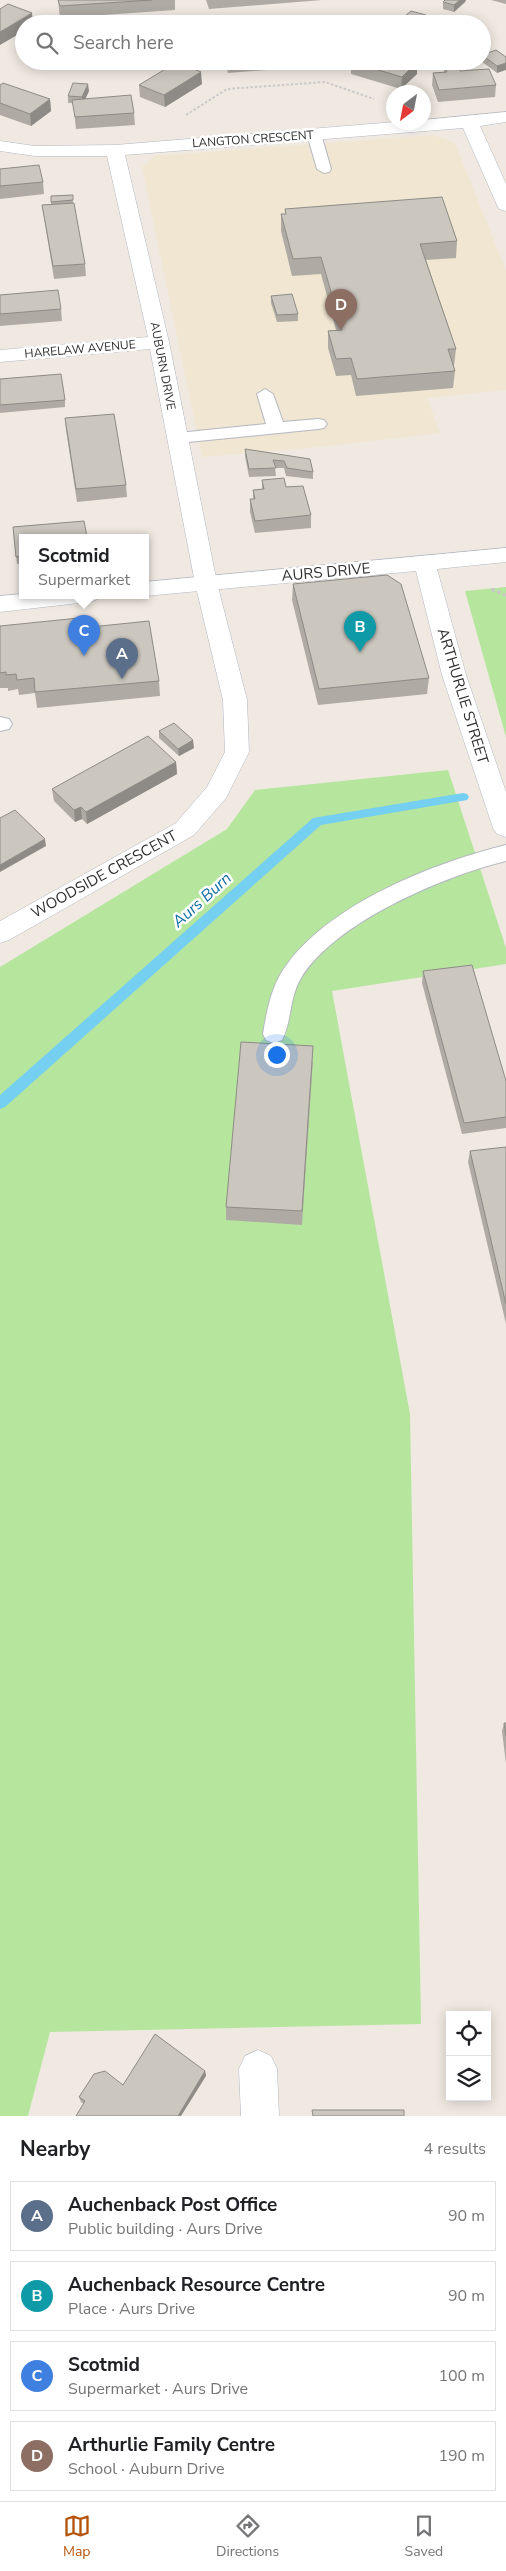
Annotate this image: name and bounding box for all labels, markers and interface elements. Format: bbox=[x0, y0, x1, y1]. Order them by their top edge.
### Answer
search box bbox=[15, 15, 491, 70]
icon: search bbox=[33, 29, 61, 57]
text: Search here bbox=[73, 30, 174, 56]
north arrow bbox=[386, 85, 431, 130]
street label: LANGTON CRESCENT bbox=[192, 127, 315, 151]
pin: D bbox=[325, 289, 357, 330]
street label: AUBURN DRIVE bbox=[147, 321, 179, 411]
street label: HARELAW AVENUE bbox=[24, 336, 136, 362]
popup bbox=[19, 534, 149, 599]
text: Scotmid bbox=[38, 543, 110, 569]
street label: AURS DRIVE bbox=[281, 558, 371, 586]
text: Supermarket bbox=[38, 569, 130, 591]
pin: B bbox=[344, 611, 376, 652]
pin: C bbox=[68, 615, 100, 656]
street label: ARTHURLIE STREET bbox=[433, 626, 493, 766]
pin: A bbox=[106, 638, 138, 679]
street label: WOODSIDE CRESCENT bbox=[27, 825, 181, 923]
water label: Aurs Burn bbox=[167, 867, 236, 933]
your location bbox=[264, 1042, 290, 1068]
map controls bbox=[446, 2011, 491, 2101]
button: locate bbox=[446, 2011, 491, 2056]
button: layers bbox=[446, 2056, 491, 2101]
text: Nearby bbox=[20, 2135, 90, 2163]
text: 4 results bbox=[424, 2138, 486, 2160]
text: Auchenback Post Office bbox=[68, 2192, 277, 2218]
text: A bbox=[31, 2205, 43, 2227]
text: 90 m bbox=[448, 2205, 485, 2227]
text: Public building · Aurs Drive bbox=[68, 2218, 262, 2240]
text: Auchenback Resource Centre bbox=[68, 2272, 325, 2298]
text: B bbox=[31, 2285, 43, 2307]
text: 90 m bbox=[448, 2285, 485, 2307]
text: Place · Aurs Drive bbox=[68, 2298, 195, 2320]
text: Scotmid bbox=[68, 2352, 140, 2378]
text: C bbox=[32, 2365, 42, 2387]
text: 100 m bbox=[438, 2365, 485, 2387]
text: Supermarket · Aurs Drive bbox=[68, 2378, 248, 2400]
text: Arthurlie Family Centre bbox=[68, 2432, 275, 2458]
text: D bbox=[31, 2445, 43, 2467]
text: 190 m bbox=[438, 2445, 485, 2467]
text: School · Auburn Drive bbox=[68, 2458, 225, 2480]
tab: Map bbox=[63, 2512, 91, 2561]
tab: Directions bbox=[216, 2512, 279, 2561]
tab: Saved bbox=[405, 2512, 443, 2561]

